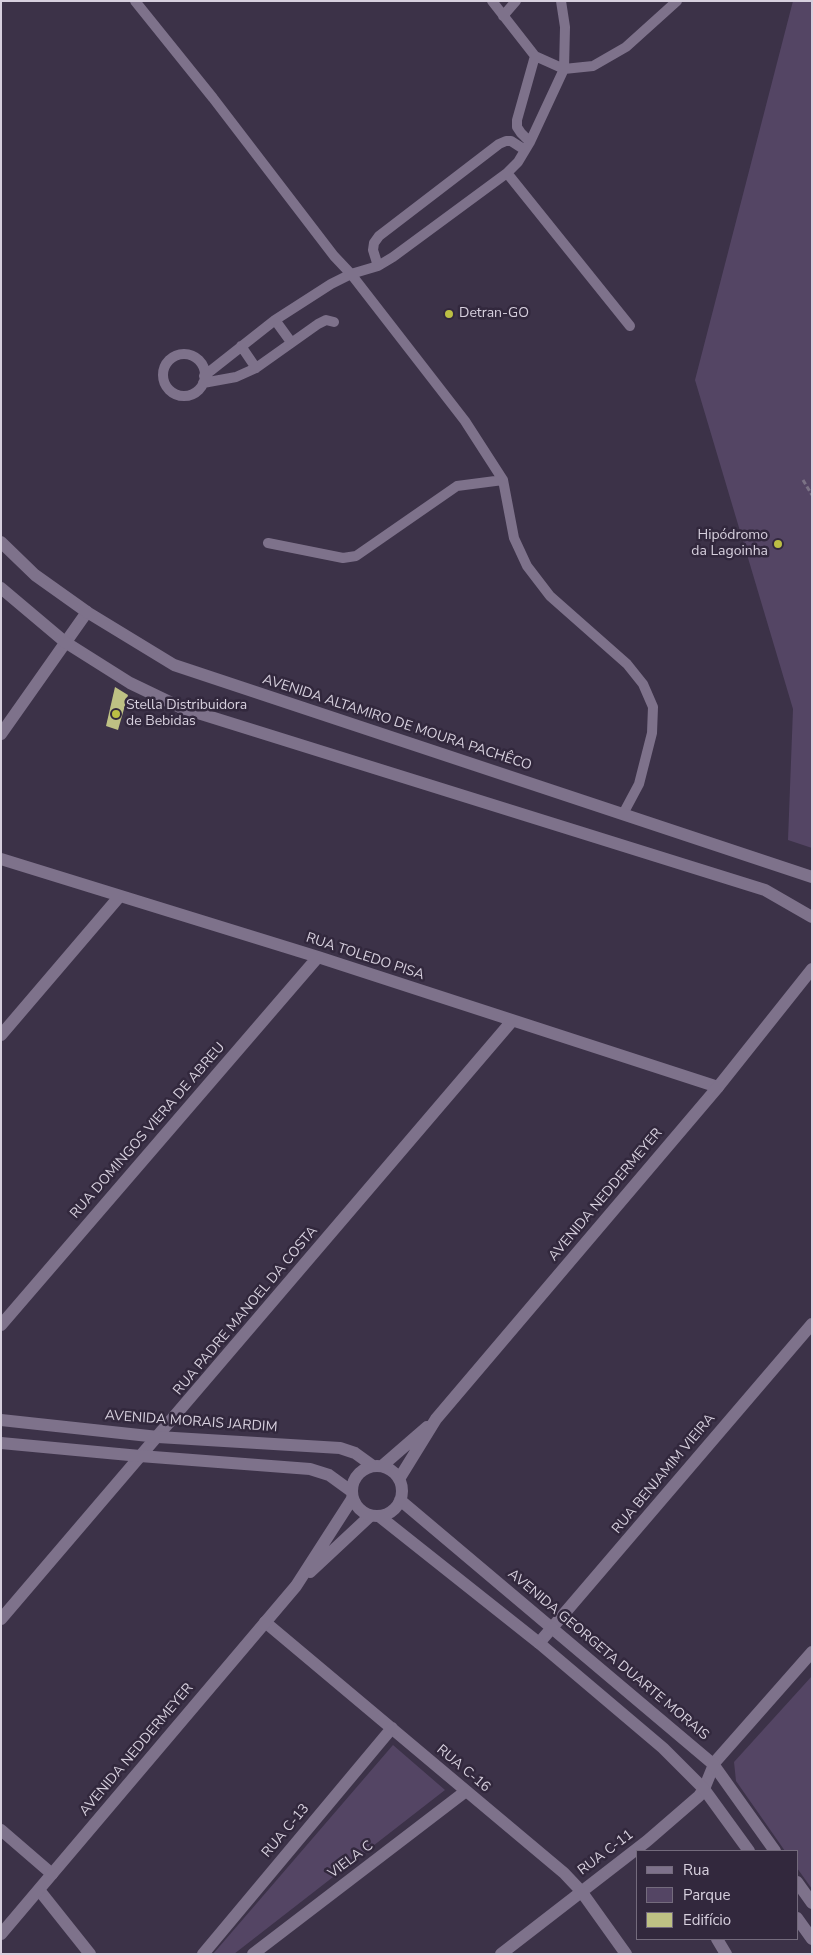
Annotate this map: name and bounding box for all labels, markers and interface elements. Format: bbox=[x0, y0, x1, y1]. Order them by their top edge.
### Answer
place label: Detran-GO bbox=[459, 306, 529, 322]
marker: Detran-GO bbox=[443, 308, 455, 320]
place label: Hipódromo da Lagoinha bbox=[691, 528, 768, 560]
marker: Hipódromo da Lagoinha bbox=[772, 538, 784, 550]
street label: AVENIDA ALTAMIRO DE MOURA PACHÊCO bbox=[260, 671, 534, 775]
place label: Stella Distribuidora de Bebidas bbox=[126, 698, 247, 730]
marker: Stella Distribuidora de Bebidas bbox=[110, 708, 122, 720]
street label: RUA TOLEDO PISA bbox=[304, 930, 426, 984]
street label: RUA DOMINGOS VIERA DE ABREU bbox=[67, 1040, 229, 1222]
street label: AVENIDA NEDDERMEYER bbox=[546, 1125, 666, 1265]
street label: RUA PADRE MANOEL DA COSTA bbox=[170, 1223, 322, 1399]
street label: AVENIDA MORAIS JARDIM bbox=[104, 1408, 278, 1436]
street label: RUA BENJAMIM VIEIRA bbox=[609, 1411, 719, 1537]
street label: AVENIDA GEORGETA DUARTE MORAIS bbox=[504, 1566, 712, 1744]
street label: AVENIDA NEDDERMEYER bbox=[77, 1680, 197, 1820]
street label: RUA C-16 bbox=[433, 1742, 493, 1796]
street label: RUA C-13 bbox=[259, 1801, 313, 1861]
street label: RUA C-11 bbox=[575, 1827, 637, 1879]
street label: VIELA C bbox=[325, 1838, 377, 1882]
legend bbox=[636, 1850, 798, 1940]
text: Rua bbox=[683, 1860, 709, 1880]
text: Parque bbox=[683, 1885, 731, 1905]
text: Edifício bbox=[683, 1910, 731, 1930]

